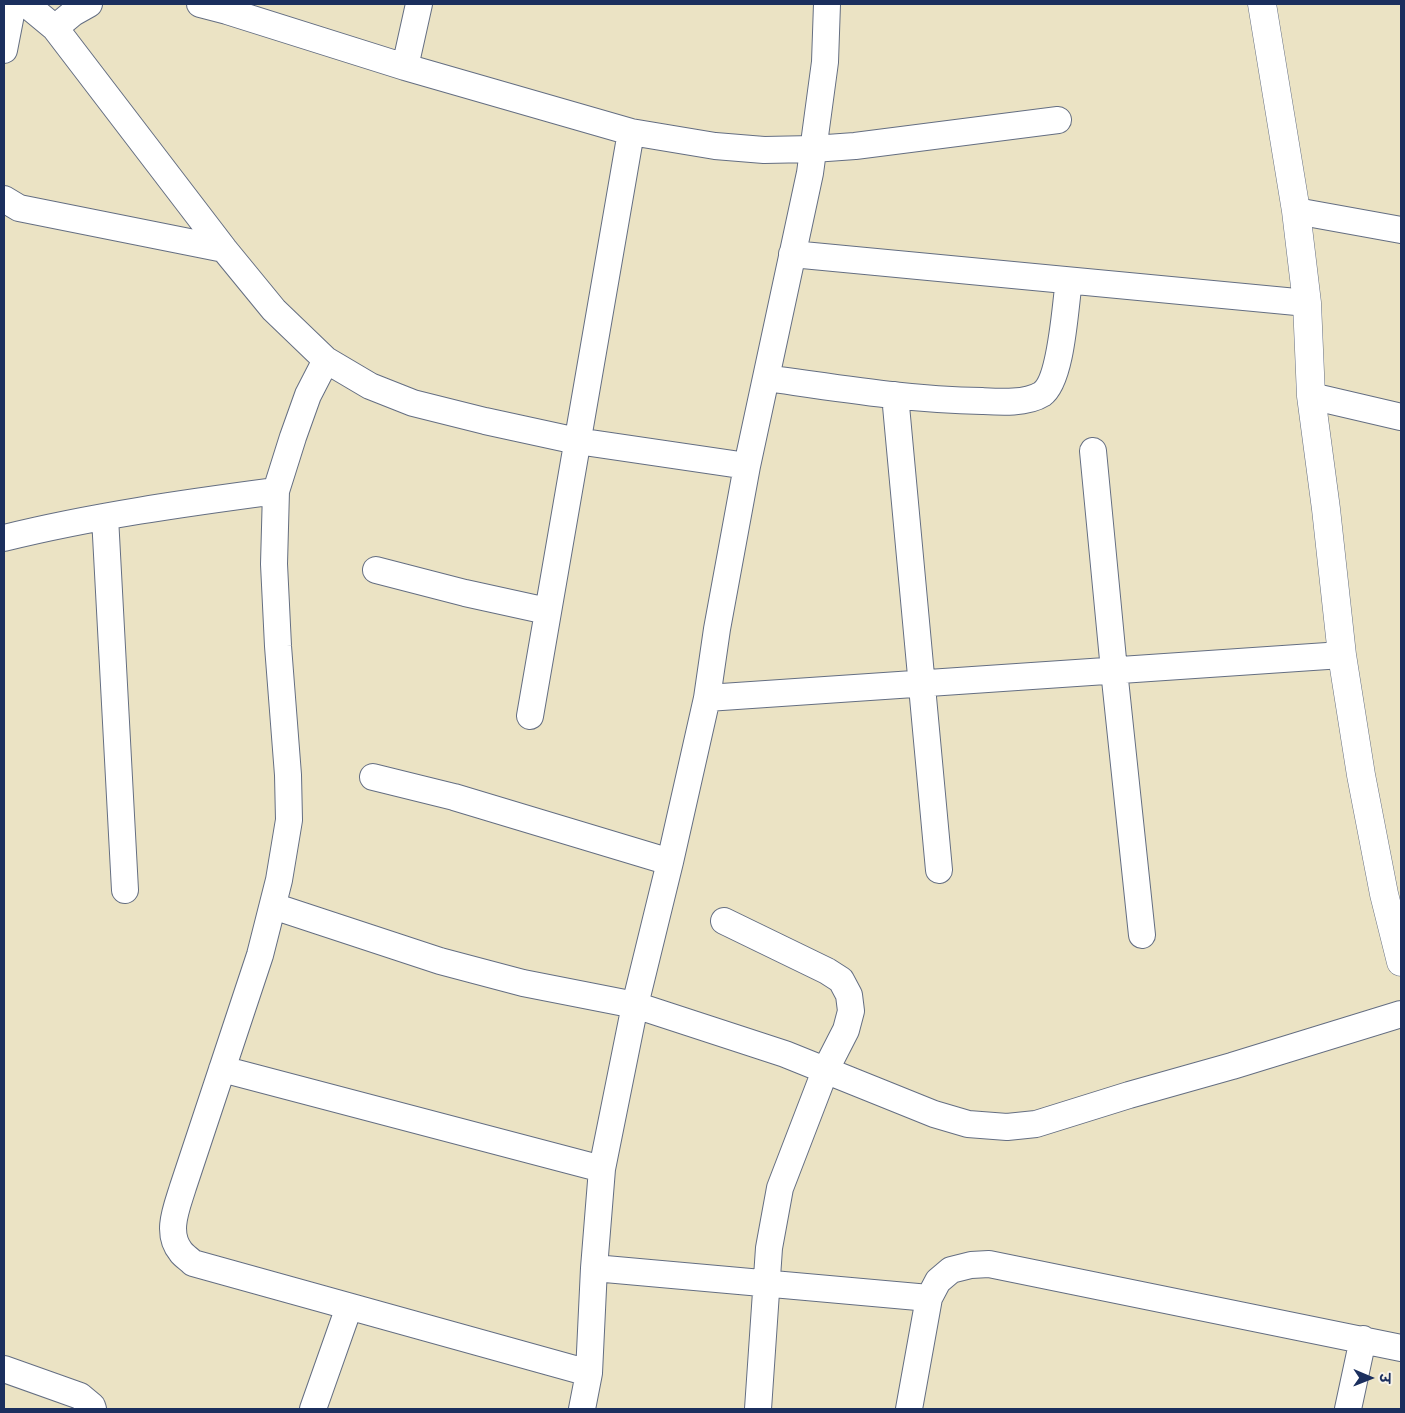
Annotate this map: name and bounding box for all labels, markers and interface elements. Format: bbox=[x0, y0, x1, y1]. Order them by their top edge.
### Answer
north arrow bbox=[1345, 1353, 1395, 1403]
text: उ bbox=[1375, 1373, 1396, 1383]

